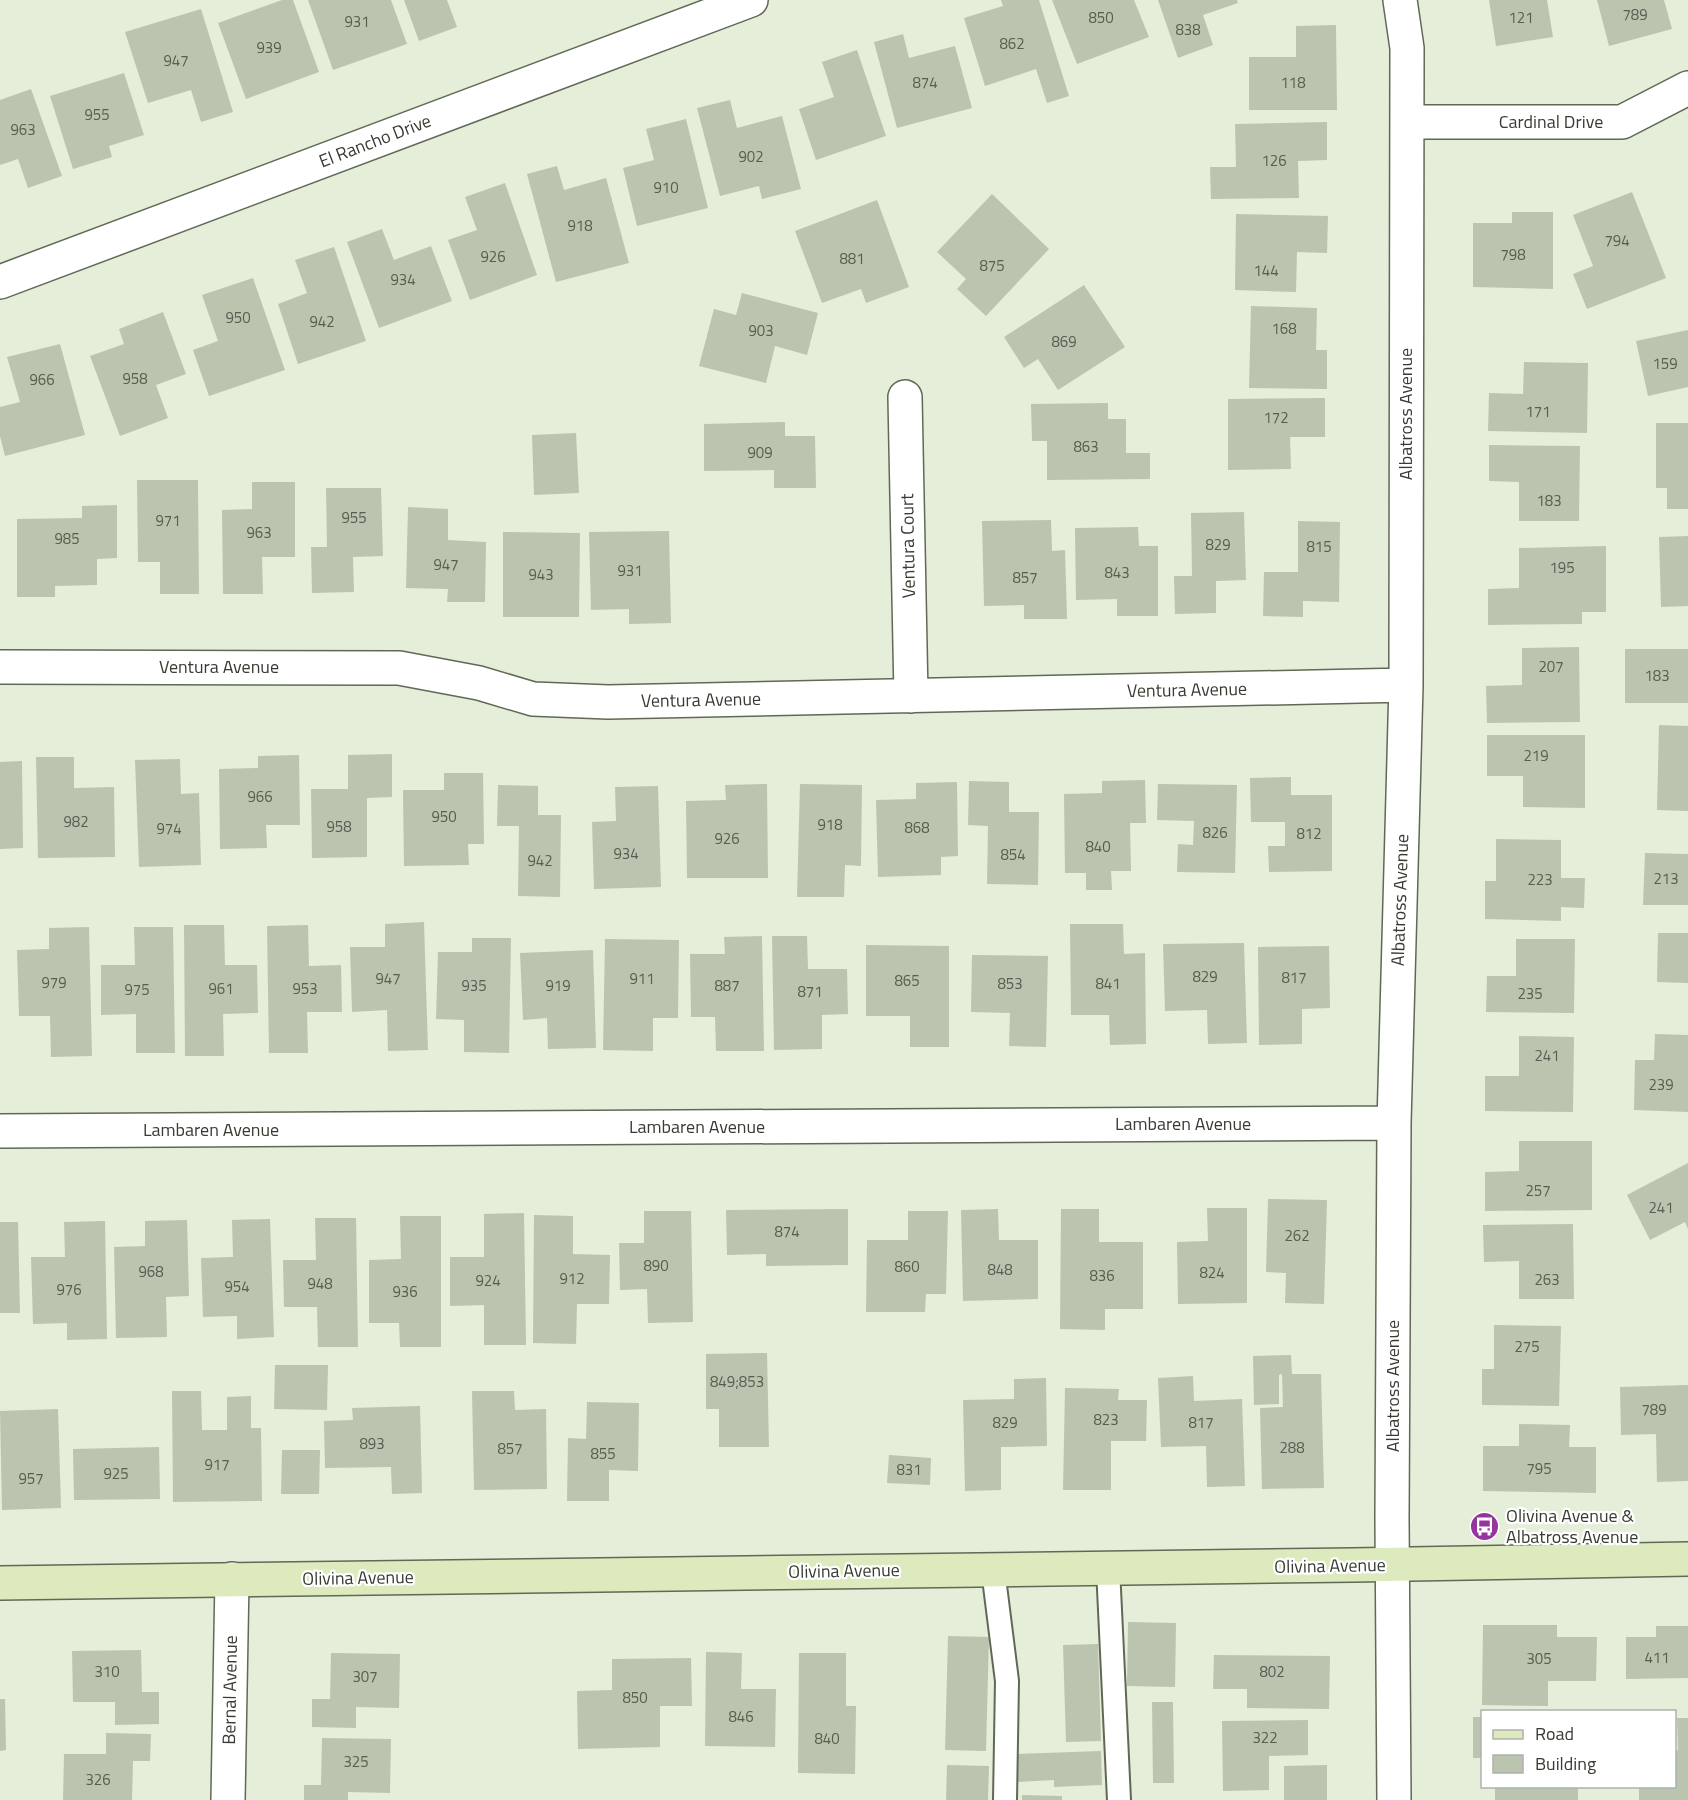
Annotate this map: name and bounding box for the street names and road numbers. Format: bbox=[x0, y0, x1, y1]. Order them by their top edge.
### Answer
street label: El Rancho Drive bbox=[315, 107, 435, 174]
street label: Cardinal Drive bbox=[1499, 108, 1603, 135]
street label: Albatross Avenue bbox=[1392, 348, 1419, 480]
street label: Ventura Court bbox=[893, 493, 922, 599]
street label: Ventura Avenue bbox=[159, 653, 279, 680]
street label: Ventura Avenue bbox=[1127, 675, 1247, 704]
street label: Ventura Avenue bbox=[641, 685, 761, 714]
street label: Albatross Avenue bbox=[1384, 833, 1415, 967]
street label: Lambaren Avenue bbox=[1115, 1110, 1251, 1137]
street label: Lambaren Avenue bbox=[629, 1113, 765, 1140]
street label: Lambaren Avenue bbox=[143, 1116, 279, 1143]
street label: Albatross Avenue bbox=[1379, 1320, 1406, 1452]
street label: Olivina Avenue bbox=[1274, 1551, 1386, 1580]
street label: Olivina Avenue bbox=[788, 1556, 900, 1585]
street label: Olivina Avenue bbox=[302, 1563, 414, 1592]
street label: Bernal Avenue bbox=[215, 1635, 244, 1745]

